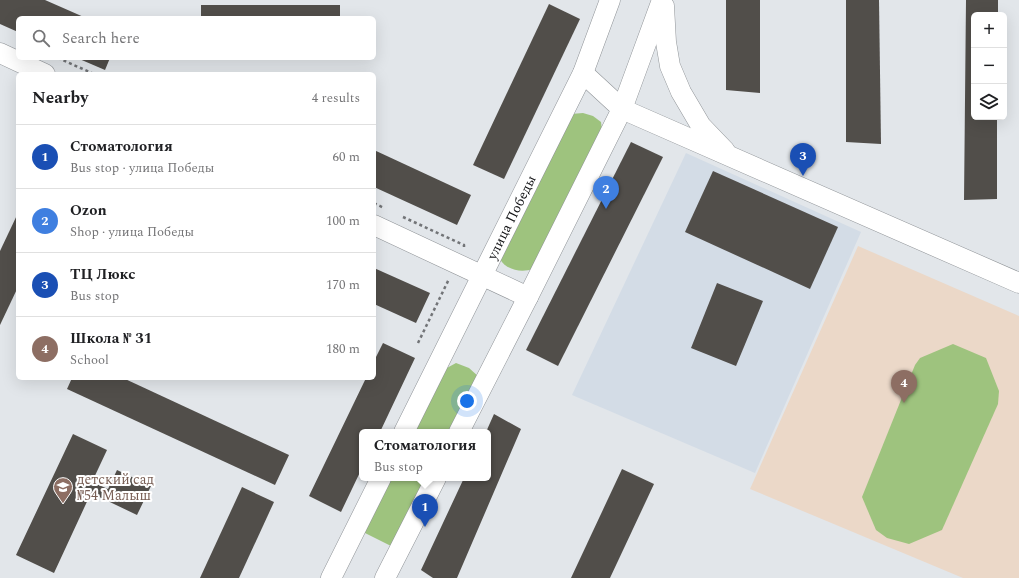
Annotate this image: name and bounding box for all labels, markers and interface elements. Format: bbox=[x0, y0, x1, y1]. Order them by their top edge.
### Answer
map controls bbox=[971, 12, 1007, 120]
button: + bbox=[971, 12, 1007, 48]
search box bbox=[16, 16, 376, 60]
icon: search bbox=[30, 27, 52, 49]
text: Search here bbox=[62, 27, 140, 50]
button: − bbox=[971, 48, 1007, 84]
button: layers bbox=[971, 84, 1007, 120]
text: Nearby bbox=[32, 85, 88, 111]
text: 4 results bbox=[312, 88, 360, 108]
text: Стоматология bbox=[70, 135, 173, 158]
pin: 3 bbox=[790, 143, 816, 176]
text: 1 bbox=[41, 147, 49, 167]
text: 60 m bbox=[333, 147, 360, 167]
text: Bus stop · улица Победы bbox=[70, 158, 214, 178]
street label: улица Победы bbox=[481, 172, 541, 264]
pin: 2 bbox=[593, 176, 619, 209]
text: Ozon bbox=[70, 199, 107, 222]
text: 2 bbox=[41, 211, 49, 231]
text: 100 m bbox=[326, 211, 360, 231]
text: Shop · улица Победы bbox=[70, 222, 194, 242]
text: ТЦ Люкс bbox=[70, 263, 136, 286]
text: 3 bbox=[41, 275, 49, 295]
text: 170 m bbox=[326, 275, 360, 295]
text: Bus stop bbox=[70, 286, 119, 306]
text: Школа № 31 bbox=[70, 327, 152, 350]
text: 4 bbox=[41, 339, 49, 359]
text: 180 m bbox=[326, 339, 360, 359]
text: School bbox=[70, 350, 109, 370]
pin: 4 bbox=[891, 370, 917, 403]
your location bbox=[457, 391, 477, 411]
popup bbox=[359, 429, 491, 481]
text: Стоматология bbox=[374, 434, 476, 457]
text: Bus stop bbox=[374, 457, 423, 477]
place label: детский сад №54 Малыш bbox=[77, 469, 154, 506]
school or university icon: детский сад №54 Малыш bbox=[52, 476, 74, 504]
pin: 1 bbox=[412, 494, 438, 527]

